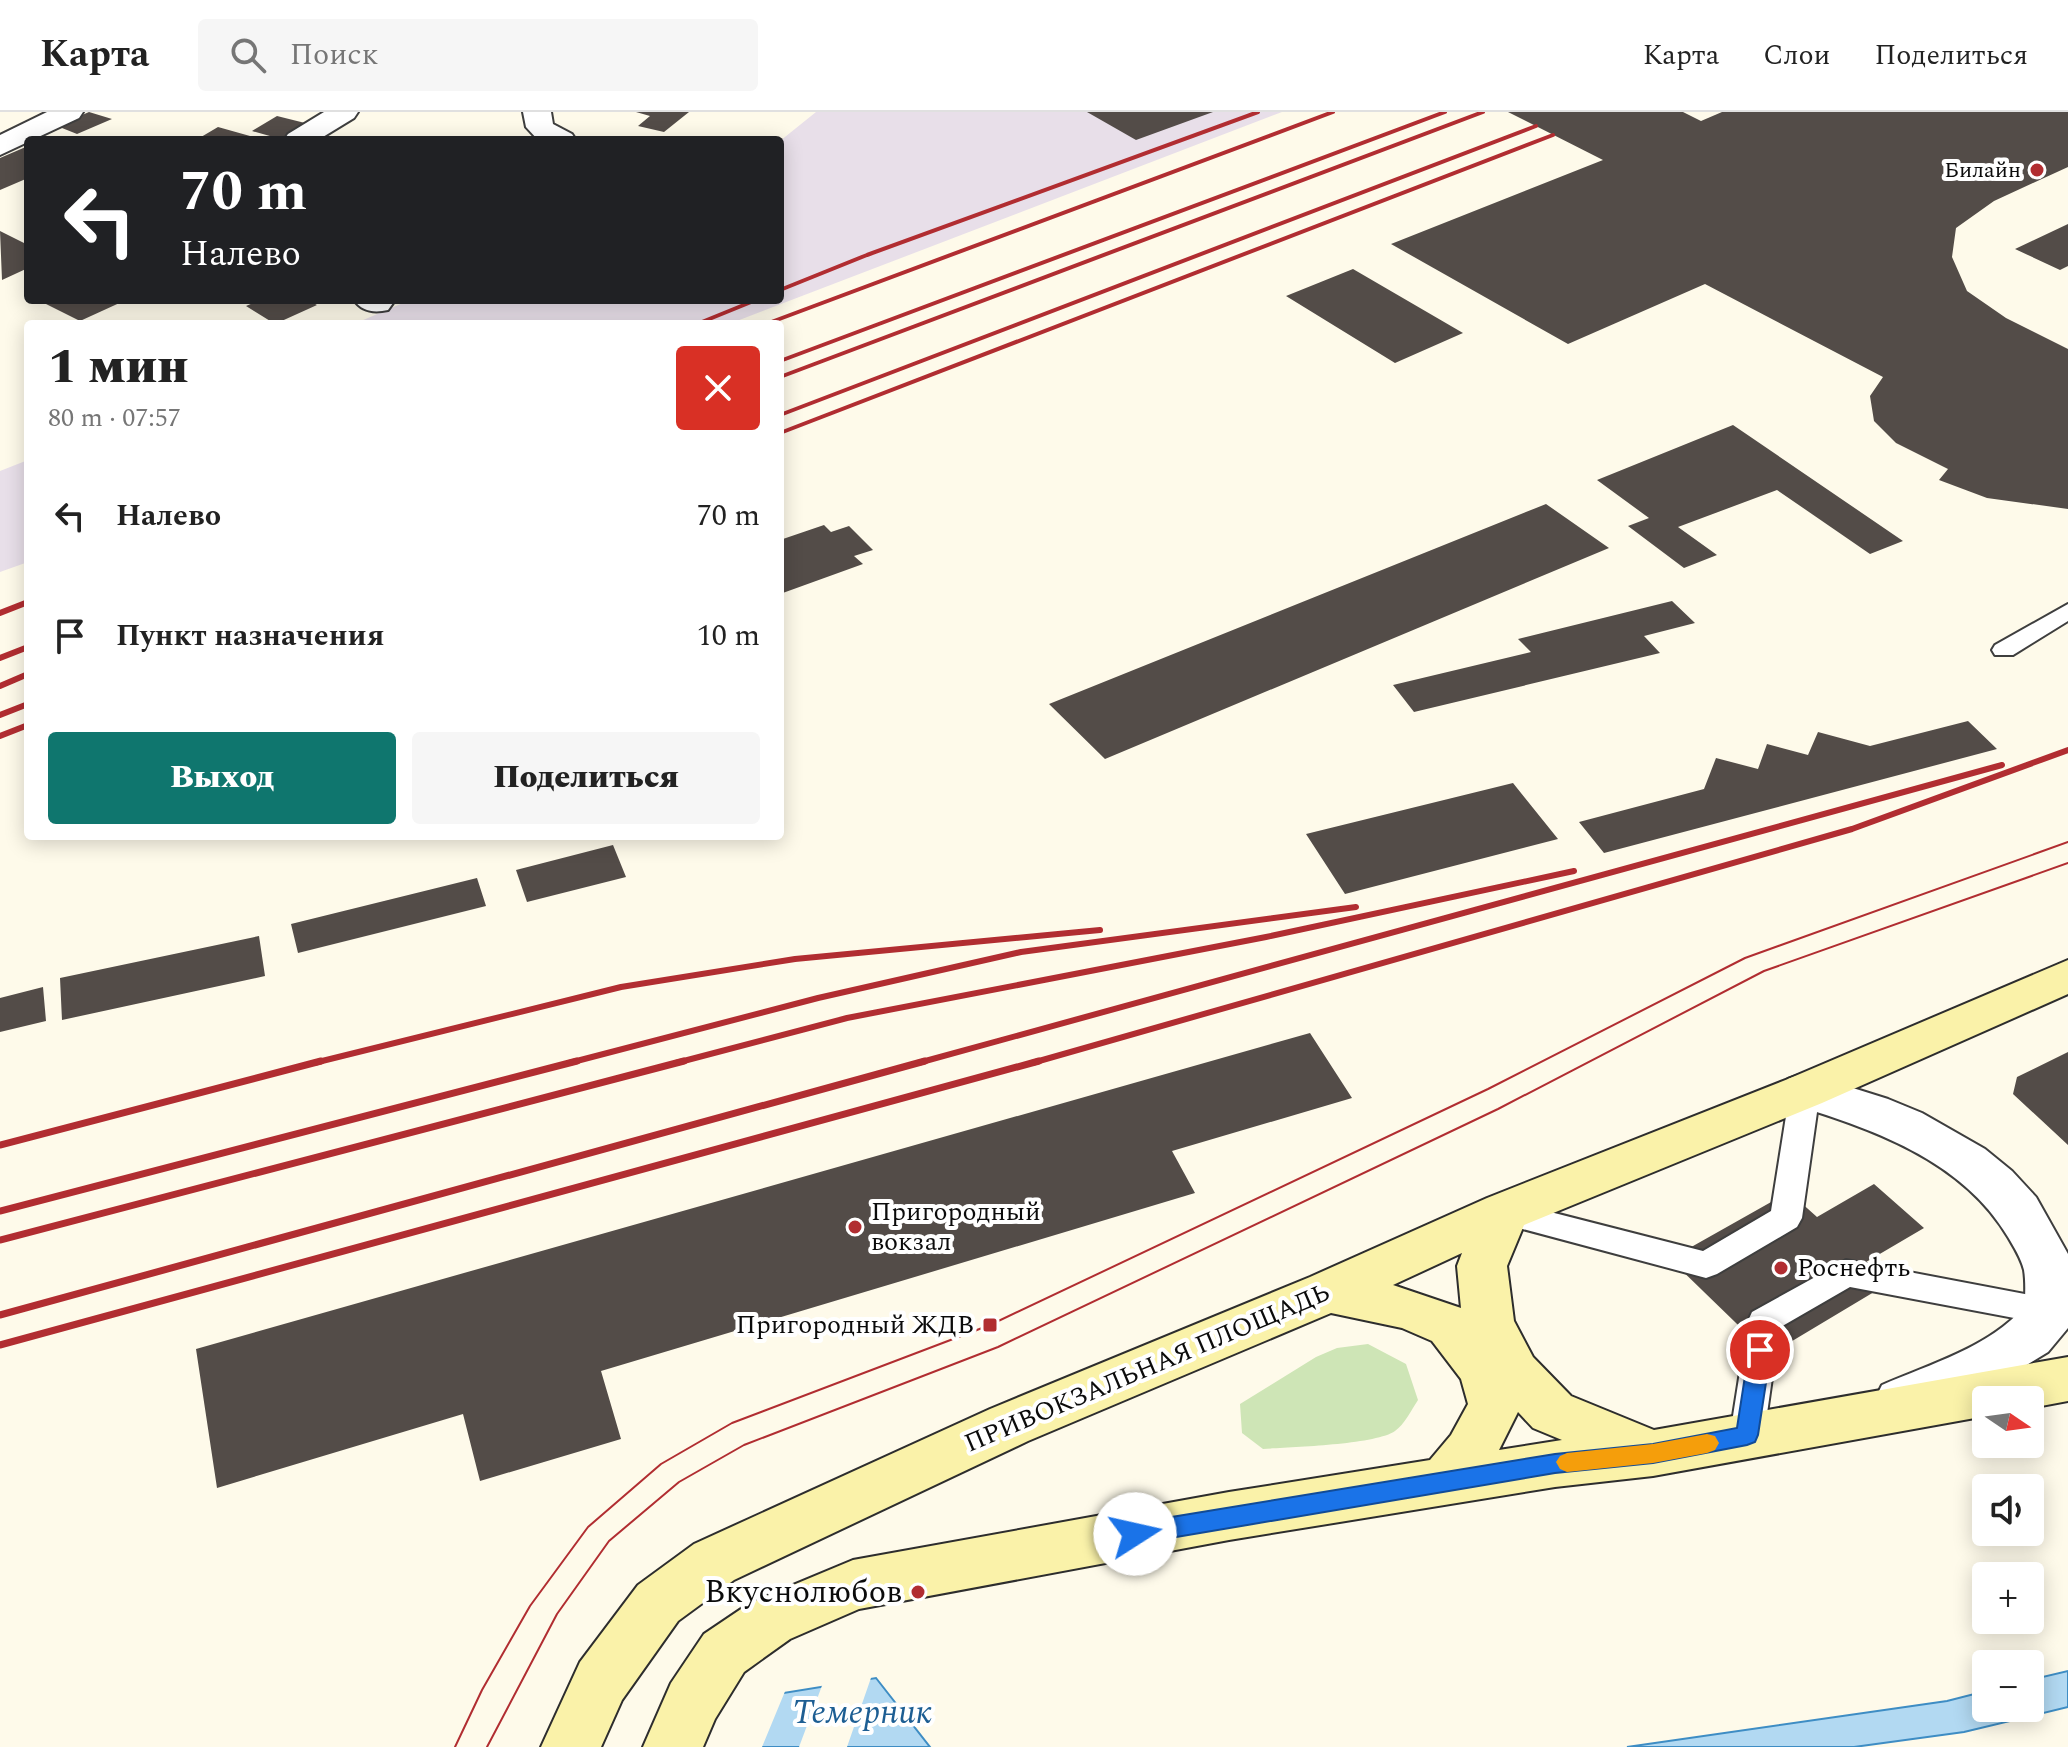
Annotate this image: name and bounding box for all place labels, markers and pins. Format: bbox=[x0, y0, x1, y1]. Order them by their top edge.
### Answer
place label: Билайн bbox=[1944, 154, 2021, 187]
marker: Билайн bbox=[2028, 161, 2046, 179]
place label: Пригородный вокзал bbox=[871, 1192, 1041, 1262]
marker: Пригородный вокзал bbox=[846, 1218, 864, 1236]
place label: Роснефть bbox=[1797, 1248, 1910, 1288]
marker: Роснефть bbox=[1772, 1259, 1790, 1277]
place label: Пригородный ЖДВ bbox=[736, 1305, 974, 1345]
marker: Пригородный ЖДВ bbox=[981, 1316, 999, 1334]
pin bbox=[1726, 1316, 1794, 1384]
place label: Вкуснолюбов bbox=[704, 1568, 902, 1617]
marker: Вкуснолюбов bbox=[909, 1583, 927, 1601]

